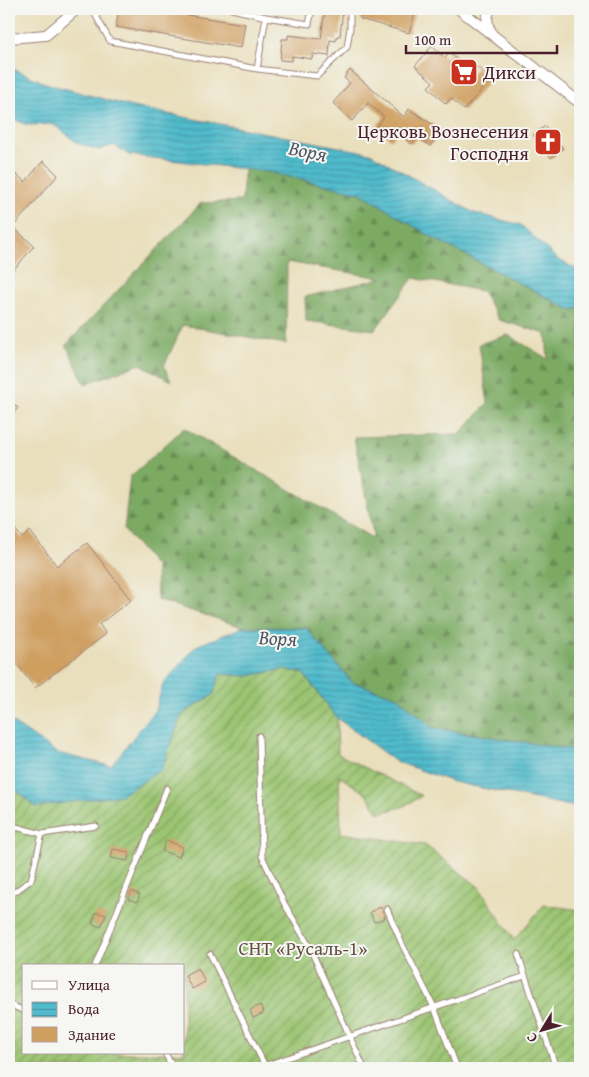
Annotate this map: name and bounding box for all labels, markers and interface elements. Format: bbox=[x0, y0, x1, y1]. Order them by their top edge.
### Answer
scale bar bbox=[406, 22, 558, 54]
text: 100 m bbox=[414, 29, 452, 50]
supermarket icon: Дикси bbox=[449, 57, 479, 87]
place label: Дикси bbox=[482, 58, 536, 86]
place label: Церковь Вознесения Господня bbox=[358, 117, 529, 167]
church icon: Церковь Вознесения Господня bbox=[533, 127, 563, 157]
water label: Воря bbox=[285, 132, 330, 169]
water label: Воря bbox=[257, 622, 298, 653]
park label: СНТ «Русаль-1» bbox=[238, 934, 368, 962]
legend bbox=[22, 964, 185, 1054]
text: Улица bbox=[68, 974, 111, 995]
text: Вода bbox=[68, 998, 100, 1019]
north arrow bbox=[516, 1004, 566, 1054]
text: Здание bbox=[68, 1024, 116, 1045]
text: С bbox=[521, 1029, 542, 1047]

